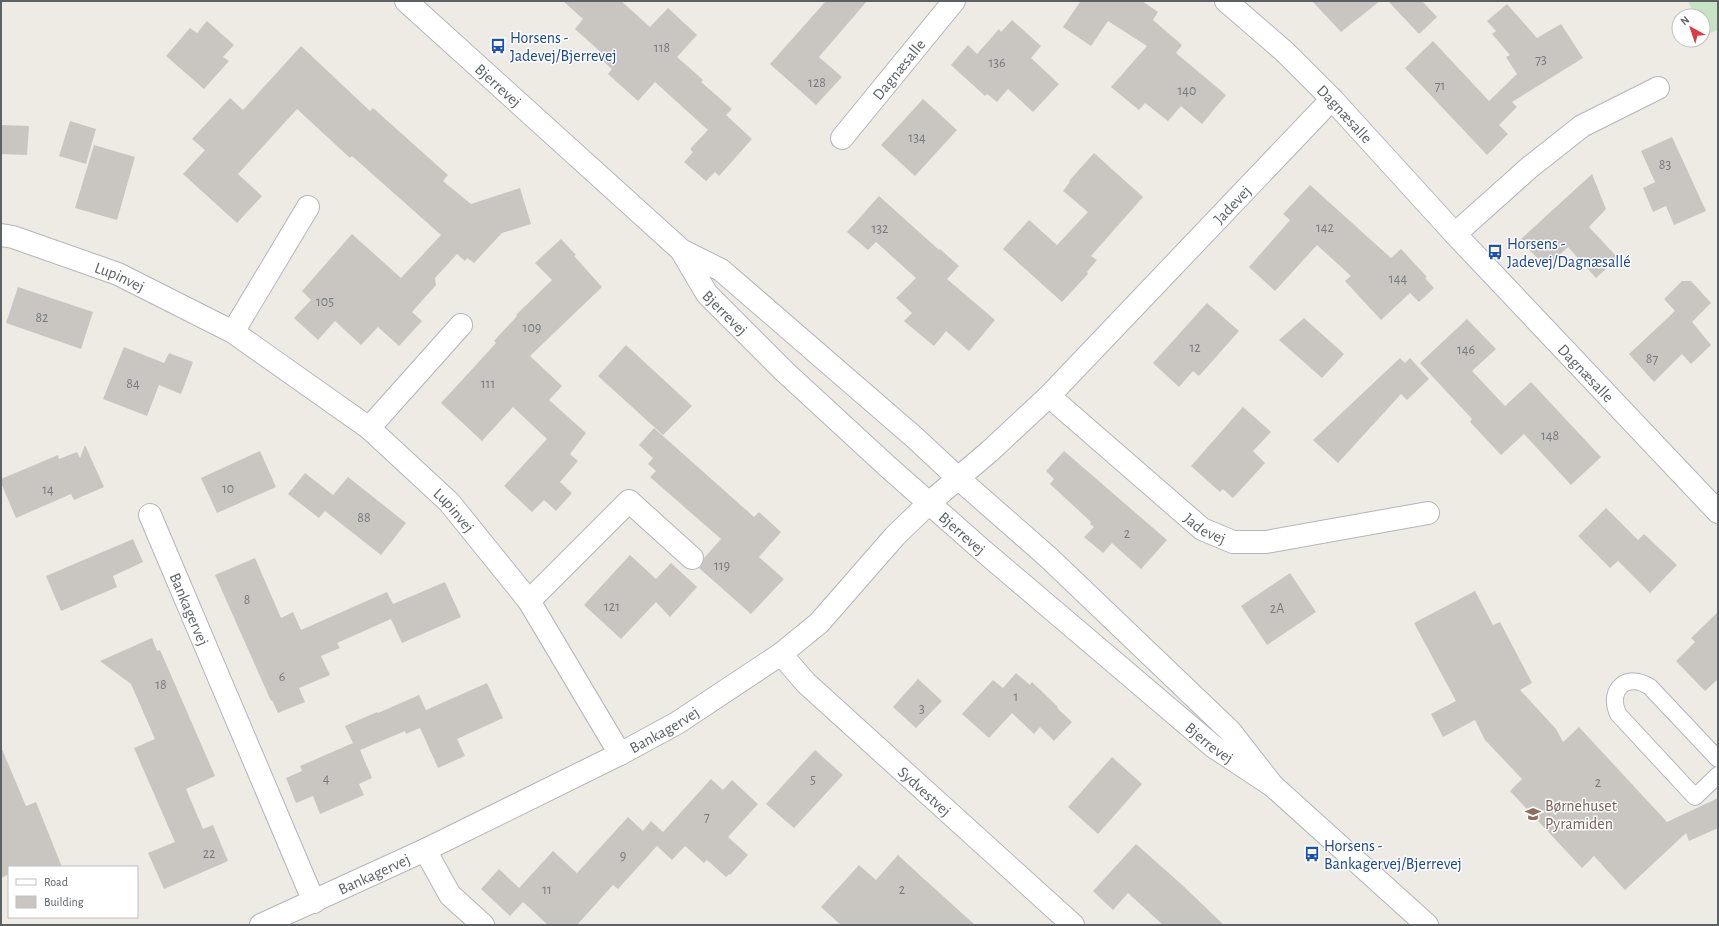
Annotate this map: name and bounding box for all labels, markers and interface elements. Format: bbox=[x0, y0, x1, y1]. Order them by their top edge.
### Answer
north arrow bbox=[1671, 8, 1711, 48]
text: N bbox=[1678, 14, 1691, 27]
place label: Horsens - Jadevej/Bjerrevej bbox=[510, 30, 617, 65]
street label: Dagnæsalle bbox=[870, 36, 928, 103]
bus stop icon: Horsens - Jadevej/Bjerrevej bbox=[489, 37, 507, 55]
house number: 118 bbox=[654, 41, 670, 55]
house number: 73 bbox=[1535, 53, 1547, 67]
house number: 136 bbox=[988, 56, 1006, 70]
street label: Bjerrevej bbox=[472, 61, 524, 111]
house number: 128 bbox=[808, 76, 826, 90]
house number: 71 bbox=[1435, 79, 1445, 93]
street label: Dagnæsalle bbox=[1314, 82, 1375, 147]
house number: 140 bbox=[1178, 84, 1196, 98]
house number: 134 bbox=[908, 131, 926, 145]
house number: 83 bbox=[1659, 158, 1671, 172]
street label: Jadevej bbox=[1211, 183, 1255, 227]
house number: 142 bbox=[1316, 221, 1334, 235]
house number: 132 bbox=[872, 222, 888, 236]
place label: Horsens - Jadevej/Dagnæsallé bbox=[1507, 236, 1631, 271]
bus stop icon: Horsens - Jadevej/Dagnæsallé bbox=[1486, 243, 1504, 261]
street label: Lupinvej bbox=[92, 259, 147, 296]
house number: 144 bbox=[1389, 272, 1407, 286]
street label: Bjerrevej bbox=[699, 288, 750, 339]
house number: 105 bbox=[316, 295, 334, 309]
house number: 82 bbox=[35, 311, 49, 325]
house number: 109 bbox=[523, 321, 541, 335]
house number: 12 bbox=[1189, 341, 1201, 355]
street label: Dagnæsalle bbox=[1554, 341, 1616, 405]
house number: 146 bbox=[1457, 343, 1475, 357]
house number: 87 bbox=[1646, 352, 1658, 366]
house number: 84 bbox=[126, 377, 140, 391]
house number: 111 bbox=[481, 377, 495, 391]
house number: 148 bbox=[1541, 429, 1559, 443]
house number: 10 bbox=[222, 482, 234, 496]
house number: 14 bbox=[42, 483, 54, 497]
street label: Lupinvej bbox=[430, 485, 477, 536]
street label: Bjerrevej bbox=[936, 509, 988, 559]
street label: Jadevej bbox=[1180, 510, 1228, 548]
house number: 88 bbox=[357, 511, 371, 525]
house number: 2 bbox=[1124, 527, 1130, 541]
house number: 119 bbox=[714, 559, 730, 573]
street label: Bankagervej bbox=[166, 571, 211, 648]
house number: 8 bbox=[244, 593, 250, 607]
house number: 121 bbox=[604, 600, 620, 614]
house number: 2A bbox=[1270, 602, 1284, 616]
house number: 6 bbox=[279, 670, 285, 684]
house number: 18 bbox=[155, 678, 167, 692]
house number: 1 bbox=[1014, 690, 1018, 704]
house number: 3 bbox=[919, 702, 925, 716]
street label: Bankagervej bbox=[627, 704, 703, 756]
street label: Bjerrevej bbox=[1182, 719, 1236, 767]
street label: Sydvestvej bbox=[895, 764, 954, 820]
house number: 4 bbox=[323, 772, 330, 786]
house number: 5 bbox=[810, 773, 816, 787]
house number: 2 bbox=[1595, 776, 1601, 790]
place label: Børnehuset Pyramiden bbox=[1545, 798, 1617, 833]
school or university icon: Børnehuset Pyramiden bbox=[1524, 805, 1542, 823]
house number: 7 bbox=[704, 810, 710, 824]
place label: Horsens - Bankagervej/Bjerrevej bbox=[1324, 838, 1462, 873]
bus stop icon: Horsens - Bankagervej/Bjerrevej bbox=[1303, 845, 1321, 863]
house number: 22 bbox=[203, 847, 215, 861]
house number: 9 bbox=[620, 849, 626, 863]
street label: Bankagervej bbox=[336, 851, 413, 898]
legend bbox=[8, 866, 138, 918]
text: Road bbox=[44, 876, 68, 888]
house number: 11 bbox=[542, 883, 552, 897]
house number: 2 bbox=[899, 883, 905, 897]
text: Building bbox=[44, 896, 84, 908]

